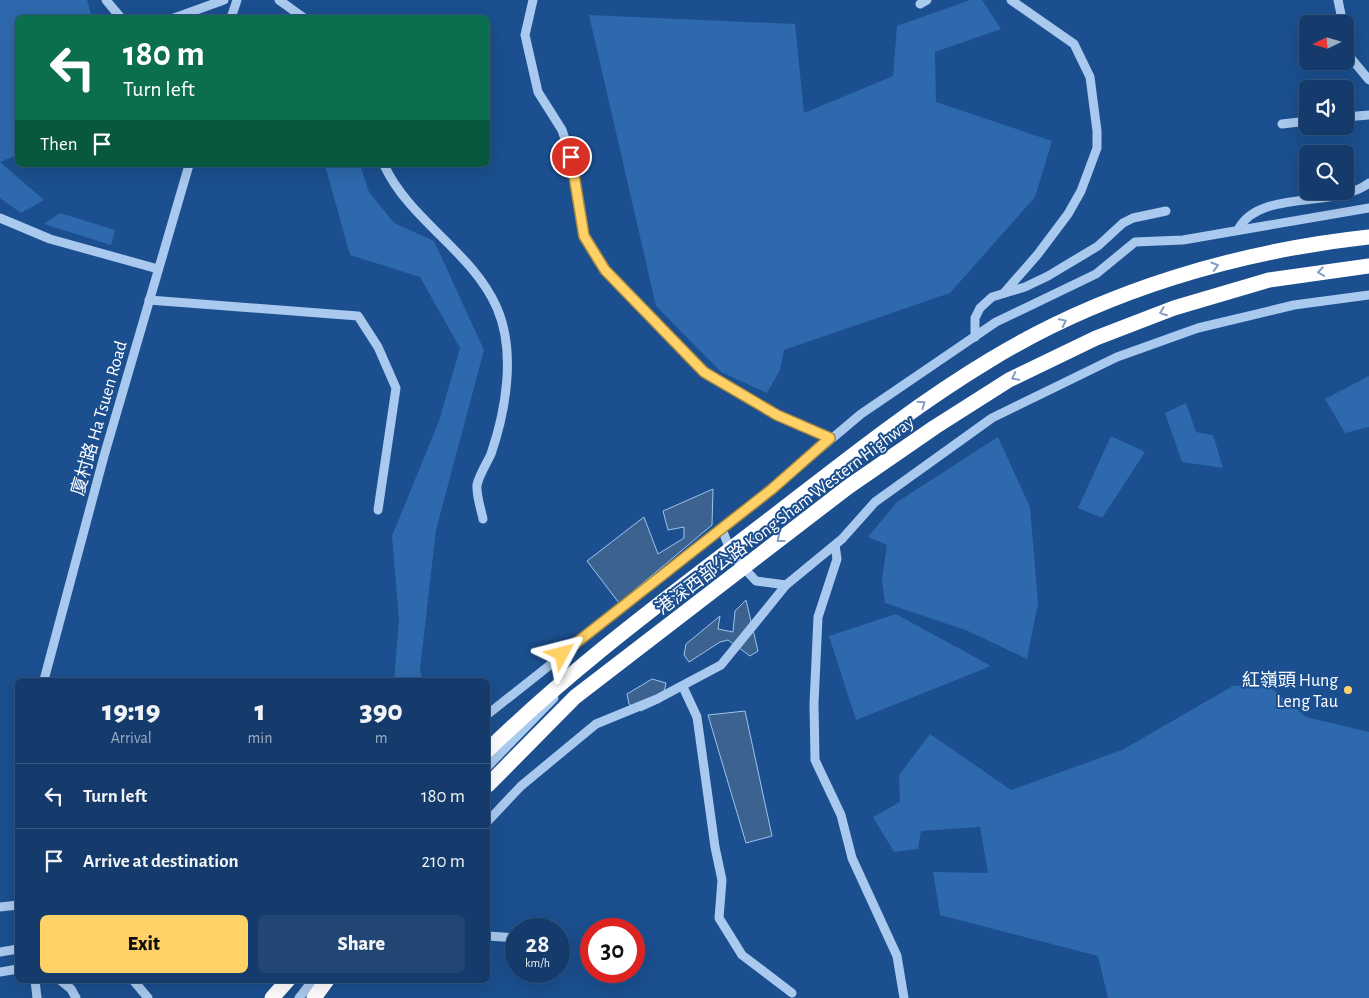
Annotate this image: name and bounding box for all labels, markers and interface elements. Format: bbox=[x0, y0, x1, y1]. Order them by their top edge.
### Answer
north arrow bbox=[1299, 15, 1354, 70]
map controls bbox=[1299, 15, 1354, 200]
icon: left bbox=[40, 35, 105, 100]
text: 180 m bbox=[123, 37, 205, 72]
text: Turn left bbox=[123, 78, 195, 100]
button: sound bbox=[1299, 80, 1354, 135]
icon: arrive bbox=[88, 130, 116, 158]
text: Then bbox=[40, 135, 78, 154]
pin bbox=[550, 136, 592, 178]
icon: arrive bbox=[557, 143, 585, 171]
button: search bbox=[1299, 145, 1354, 200]
one-way arrow bbox=[1210, 262, 1218, 272]
one-way arrow bbox=[1316, 266, 1324, 277]
one-way arrow bbox=[1160, 306, 1168, 316]
one-way arrow bbox=[1057, 319, 1066, 329]
street label: 廈村路 Ha Tsuen Road bbox=[67, 338, 131, 498]
one-way arrow bbox=[1011, 371, 1020, 381]
one-way arrow bbox=[917, 401, 926, 410]
street label: 港深西部公路 Kong Sham Western Highway bbox=[652, 411, 918, 619]
one-way arrow bbox=[777, 533, 786, 541]
position arrow bbox=[535, 627, 587, 679]
place label: 紅嶺頭 Hung Leng Tau bbox=[1242, 670, 1338, 711]
marker: 紅嶺頭 Hung Leng Tau bbox=[1342, 684, 1354, 696]
text: 19:19 bbox=[102, 696, 160, 726]
text: 1 bbox=[254, 696, 265, 726]
text: 390 bbox=[359, 696, 403, 726]
text: Arrival bbox=[111, 730, 152, 746]
text: min bbox=[247, 730, 272, 746]
text: m bbox=[375, 730, 388, 746]
icon: left bbox=[40, 782, 68, 810]
text: Turn left bbox=[83, 787, 147, 806]
text: 180 m bbox=[421, 787, 465, 806]
icon: arrive bbox=[40, 847, 68, 875]
text: Arrive at destination bbox=[83, 852, 239, 871]
text: 210 m bbox=[421, 852, 465, 871]
button: Exit bbox=[40, 915, 248, 973]
button: Share bbox=[258, 915, 465, 973]
speed limit sign: 30 bbox=[580, 918, 645, 983]
text: 28 bbox=[525, 932, 550, 957]
text: km/h bbox=[525, 957, 550, 969]

